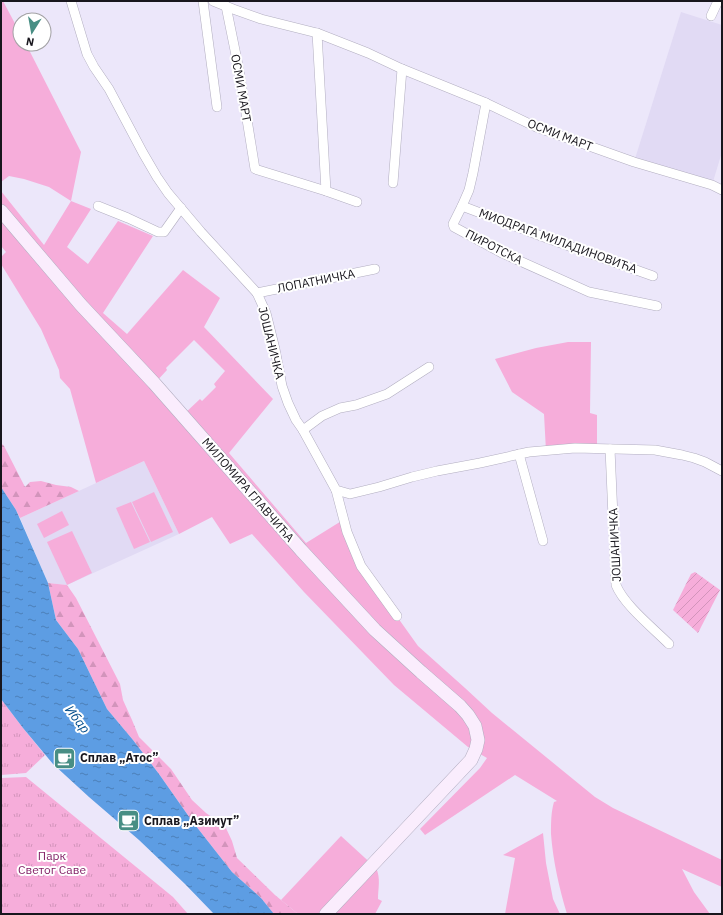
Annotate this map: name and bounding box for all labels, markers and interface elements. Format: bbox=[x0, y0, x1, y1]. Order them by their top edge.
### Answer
north arrow bbox=[12, 12, 52, 52]
text: N bbox=[25, 34, 35, 49]
street label: ОСМИ МАРТ bbox=[228, 53, 255, 123]
street label: ОСМИ МАРТ bbox=[525, 115, 595, 154]
street label: МИОДРАГА МИЛАДИНОВИЋА bbox=[477, 205, 640, 276]
street label: ПИРОТСКА bbox=[463, 226, 526, 267]
street label: ЛОПАТНИЧКА bbox=[276, 266, 356, 295]
street label: ЈОШАНИЧКА bbox=[255, 305, 288, 381]
street label: МИЛОМИРА ГЛАВЧИЋА bbox=[199, 435, 298, 545]
street label: ЈОШАНИЧКА bbox=[605, 507, 624, 582]
water label: Ибар bbox=[61, 702, 94, 737]
cafe icon: Сплав „Атос” bbox=[52, 745, 78, 771]
place label: Сплав „Атос” bbox=[80, 750, 159, 765]
cafe icon: Сплав „Азимут” bbox=[115, 808, 141, 834]
place label: Сплав „Азимут” bbox=[144, 813, 239, 828]
park label: Парк Светог Саве bbox=[18, 848, 86, 877]

